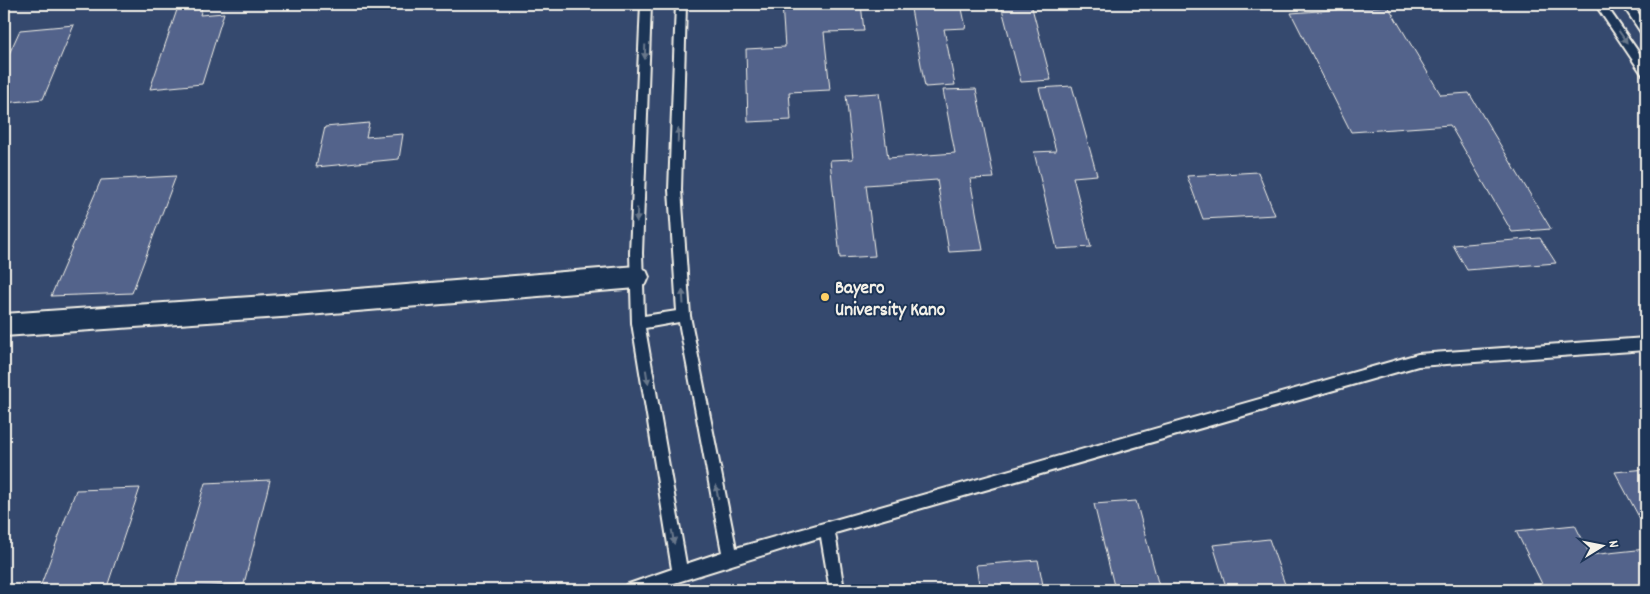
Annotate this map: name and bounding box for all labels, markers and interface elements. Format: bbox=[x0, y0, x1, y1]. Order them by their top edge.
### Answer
one-way arrow bbox=[1618, 30, 1628, 44]
one-way arrow bbox=[640, 45, 648, 61]
one-way arrow bbox=[674, 127, 682, 143]
one-way arrow bbox=[633, 207, 641, 223]
place label: Bayero University Kano bbox=[835, 276, 946, 325]
one-way arrow bbox=[678, 289, 686, 305]
marker: Bayero University Kano bbox=[819, 291, 831, 303]
one-way arrow bbox=[643, 369, 651, 385]
one-way arrow bbox=[713, 483, 721, 499]
north arrow bbox=[1578, 522, 1628, 572]
one-way arrow bbox=[670, 529, 678, 545]
text: N bbox=[1602, 539, 1623, 549]

